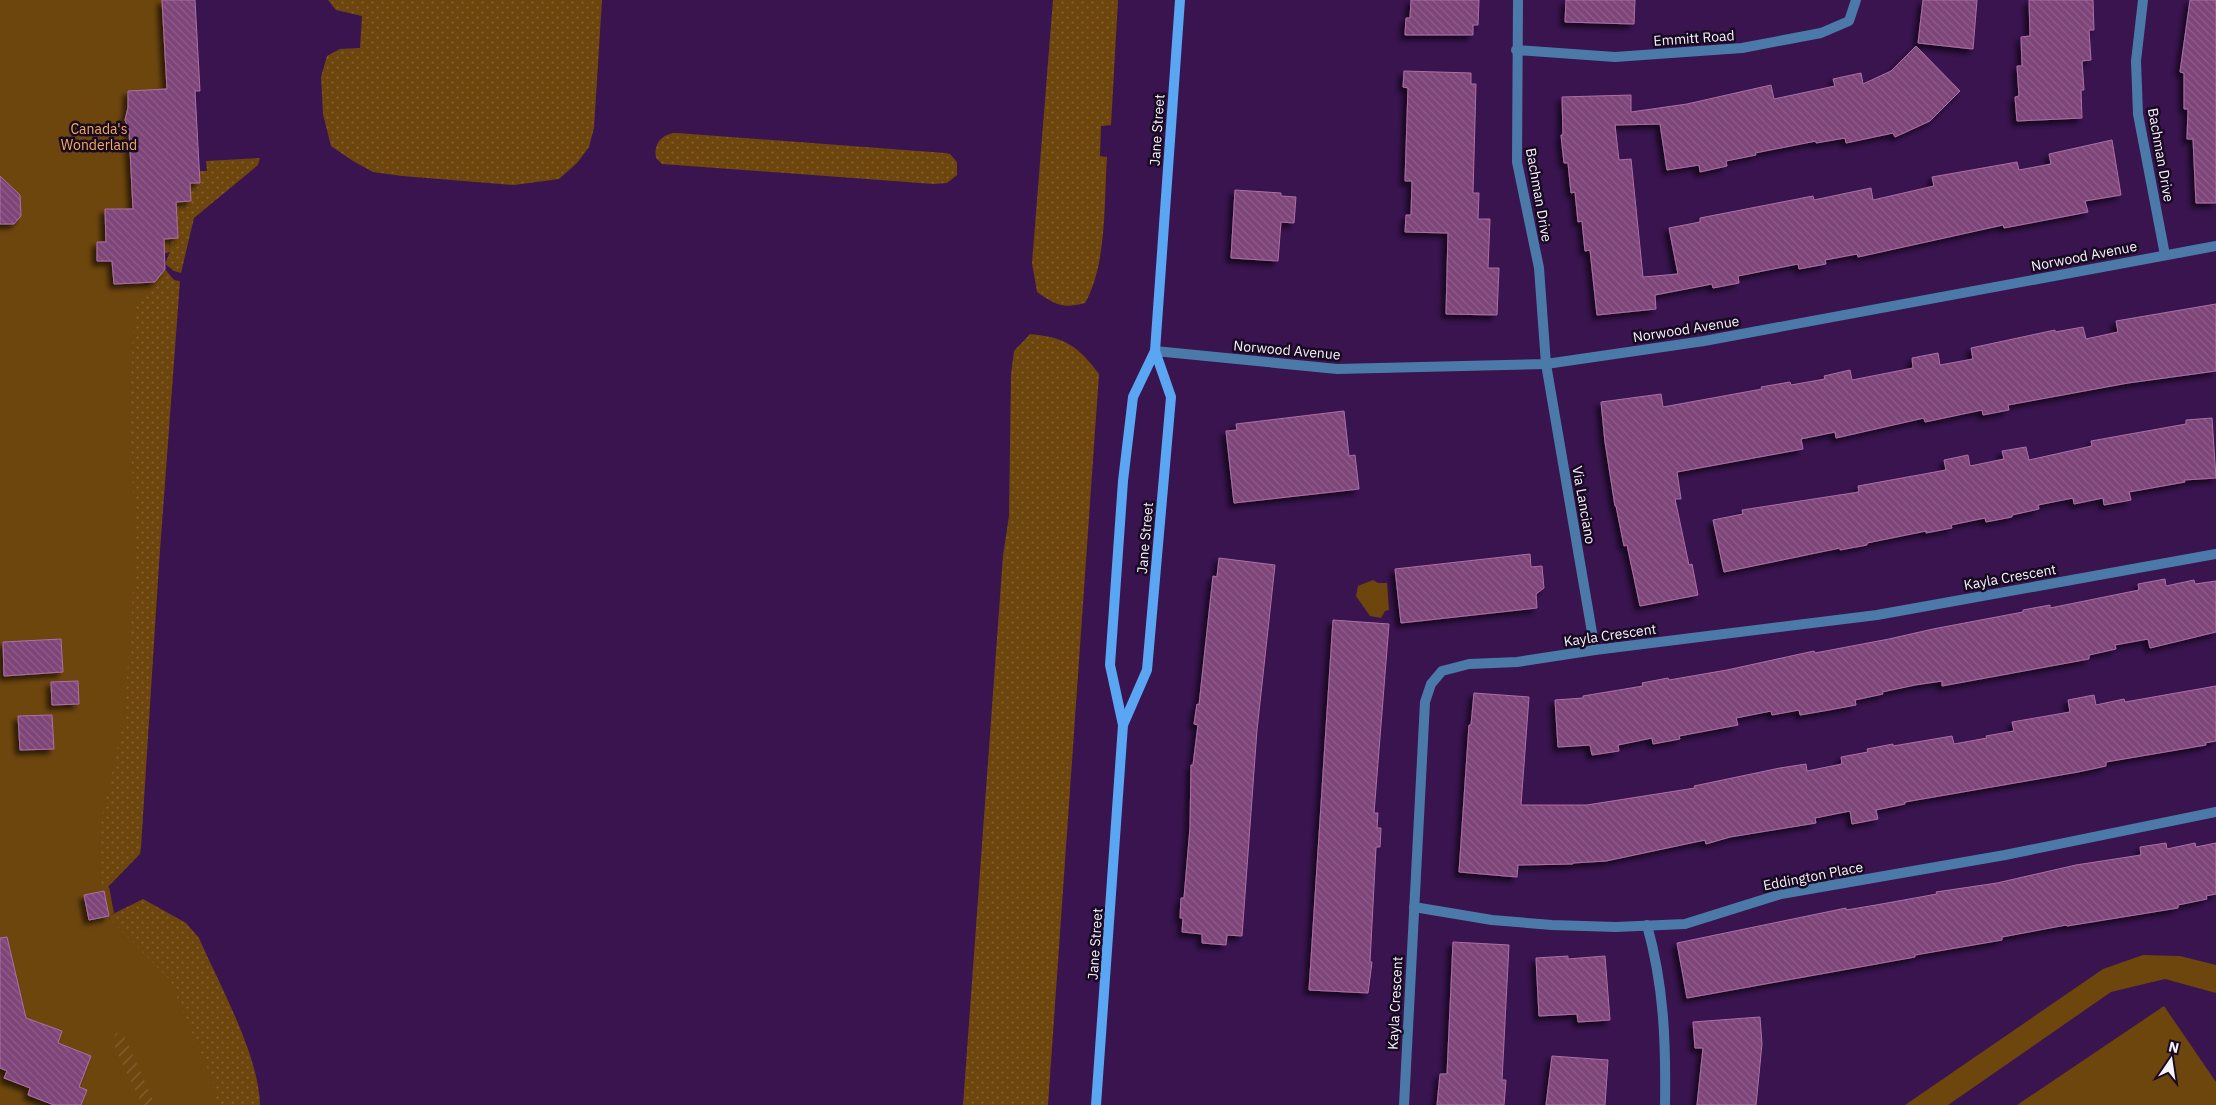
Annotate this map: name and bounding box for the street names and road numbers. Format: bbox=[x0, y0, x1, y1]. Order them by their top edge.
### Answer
street label: Emmitt Road bbox=[1653, 26, 1735, 50]
street label: Jane Street bbox=[1146, 93, 1168, 167]
street label: Bachman Drive bbox=[2144, 107, 2178, 204]
street label: Bachman Drive bbox=[1522, 147, 1556, 244]
street label: Norwood Avenue bbox=[2030, 237, 2139, 275]
street label: Norwood Avenue bbox=[1632, 312, 1741, 346]
street label: Norwood Avenue bbox=[1233, 336, 1342, 364]
street label: Via Lanciano bbox=[1568, 465, 1600, 546]
street label: Jane Street bbox=[1133, 501, 1157, 575]
street label: Kayla Crescent bbox=[1962, 560, 2058, 594]
street label: Kayla Crescent bbox=[1562, 620, 1658, 650]
street label: Eddington Place bbox=[1761, 857, 1865, 895]
street label: Jane Street bbox=[1084, 907, 1106, 981]
street label: Kayla Crescent bbox=[1384, 956, 1406, 1050]

